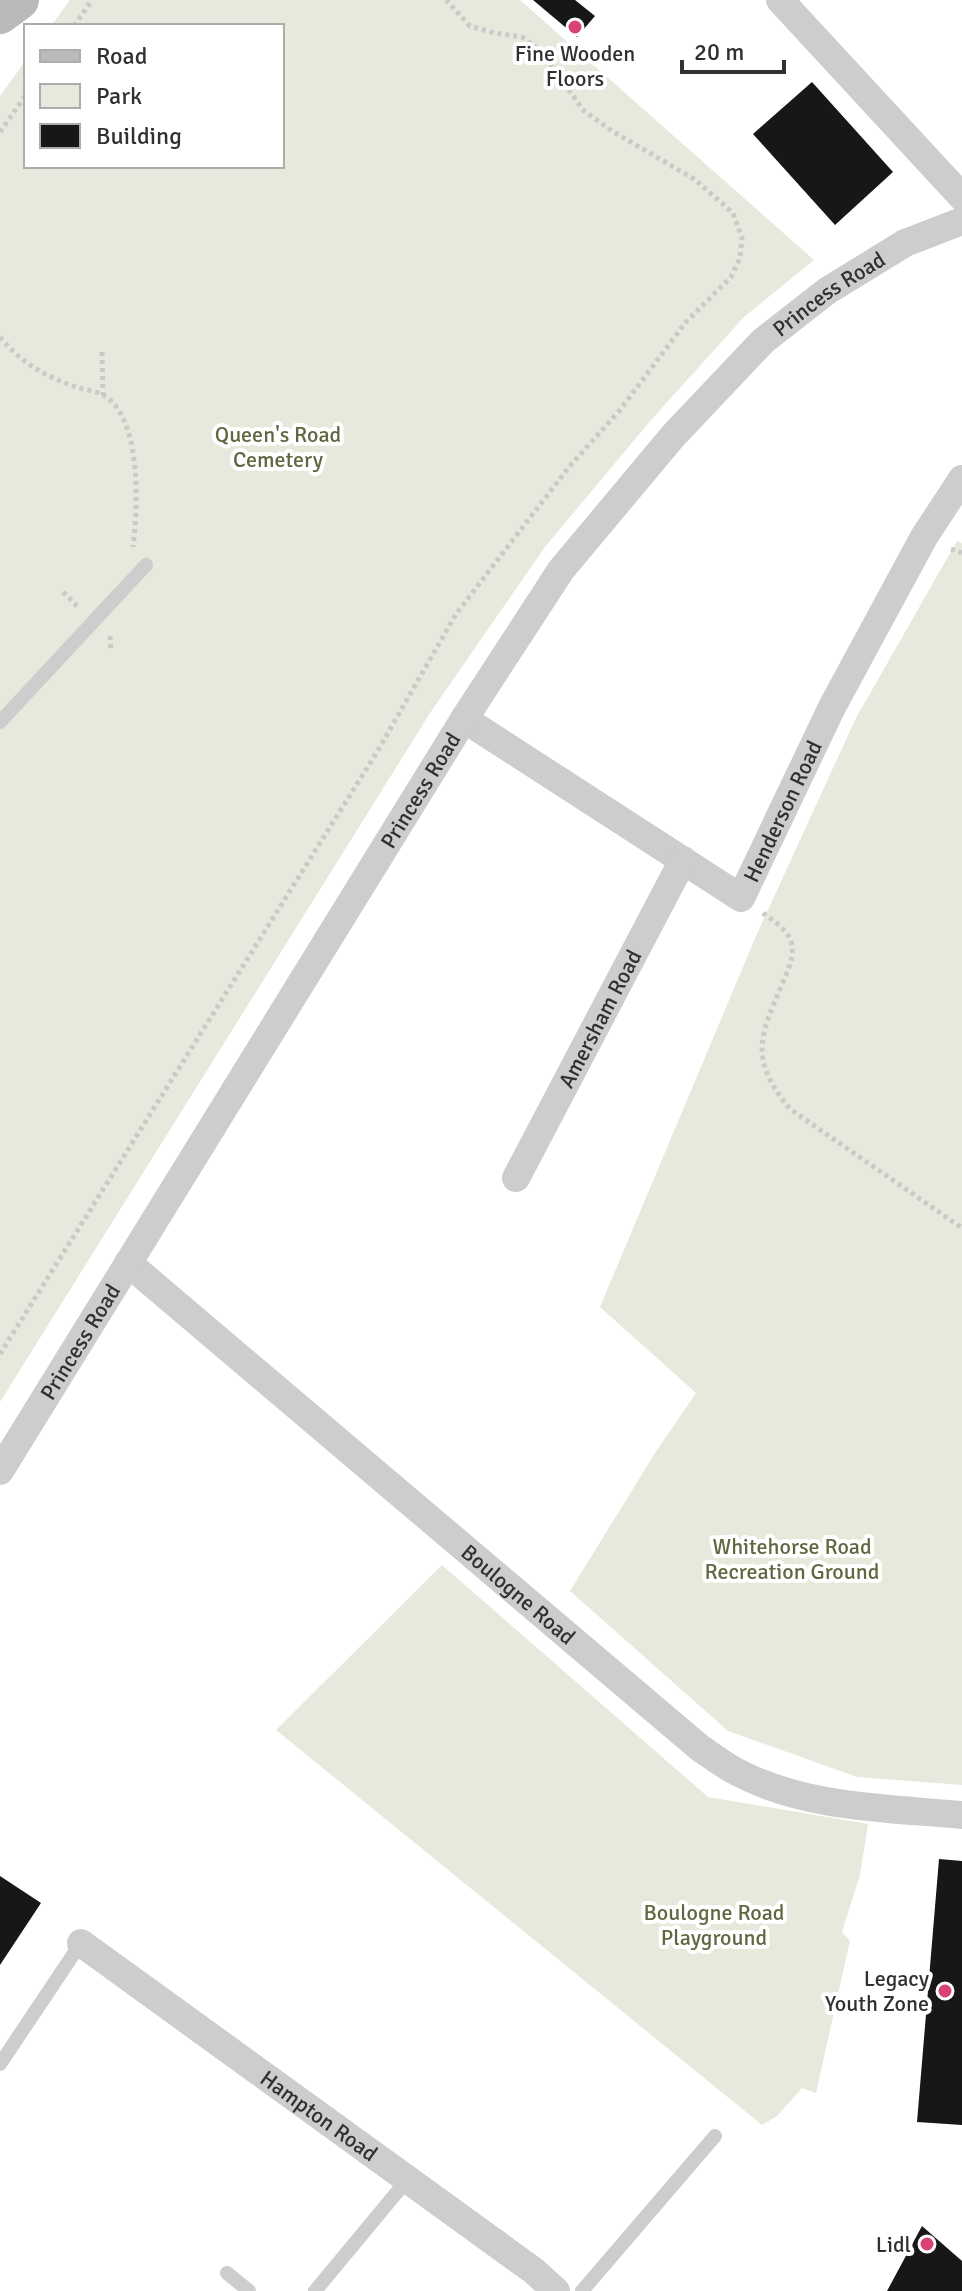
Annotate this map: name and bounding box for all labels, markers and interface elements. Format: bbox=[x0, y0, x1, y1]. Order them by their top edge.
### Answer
marker: Fine Wooden Floors bbox=[566, 18, 584, 36]
legend bbox=[24, 24, 284, 168]
scale bar bbox=[682, 24, 784, 74]
text: 20 m bbox=[694, 37, 744, 67]
place label: Fine Wooden Floors bbox=[515, 40, 635, 92]
text: Road bbox=[96, 41, 147, 71]
text: Park bbox=[96, 81, 142, 111]
text: Building bbox=[96, 121, 182, 151]
street label: Princess Road bbox=[767, 245, 890, 342]
park label: Queen's Road Cemetery bbox=[215, 421, 341, 473]
street label: Princess Road bbox=[374, 727, 466, 853]
street label: Henderson Road bbox=[737, 736, 828, 886]
street label: Amersham Road bbox=[552, 945, 647, 1092]
street label: Princess Road bbox=[34, 1279, 126, 1405]
park label: Whitehorse Road Recreation Ground bbox=[705, 1533, 879, 1585]
street label: Boulogne Road bbox=[456, 1538, 581, 1650]
park label: Boulogne Road Playground bbox=[643, 1899, 785, 1951]
place label: Legacy Youth Zone bbox=[825, 1965, 930, 2017]
marker: Legacy Youth Zone bbox=[936, 1982, 954, 2000]
street label: Hampton Road bbox=[255, 2064, 383, 2167]
place label: Lidl bbox=[876, 2231, 911, 2258]
marker: Lidl bbox=[918, 2235, 936, 2253]

